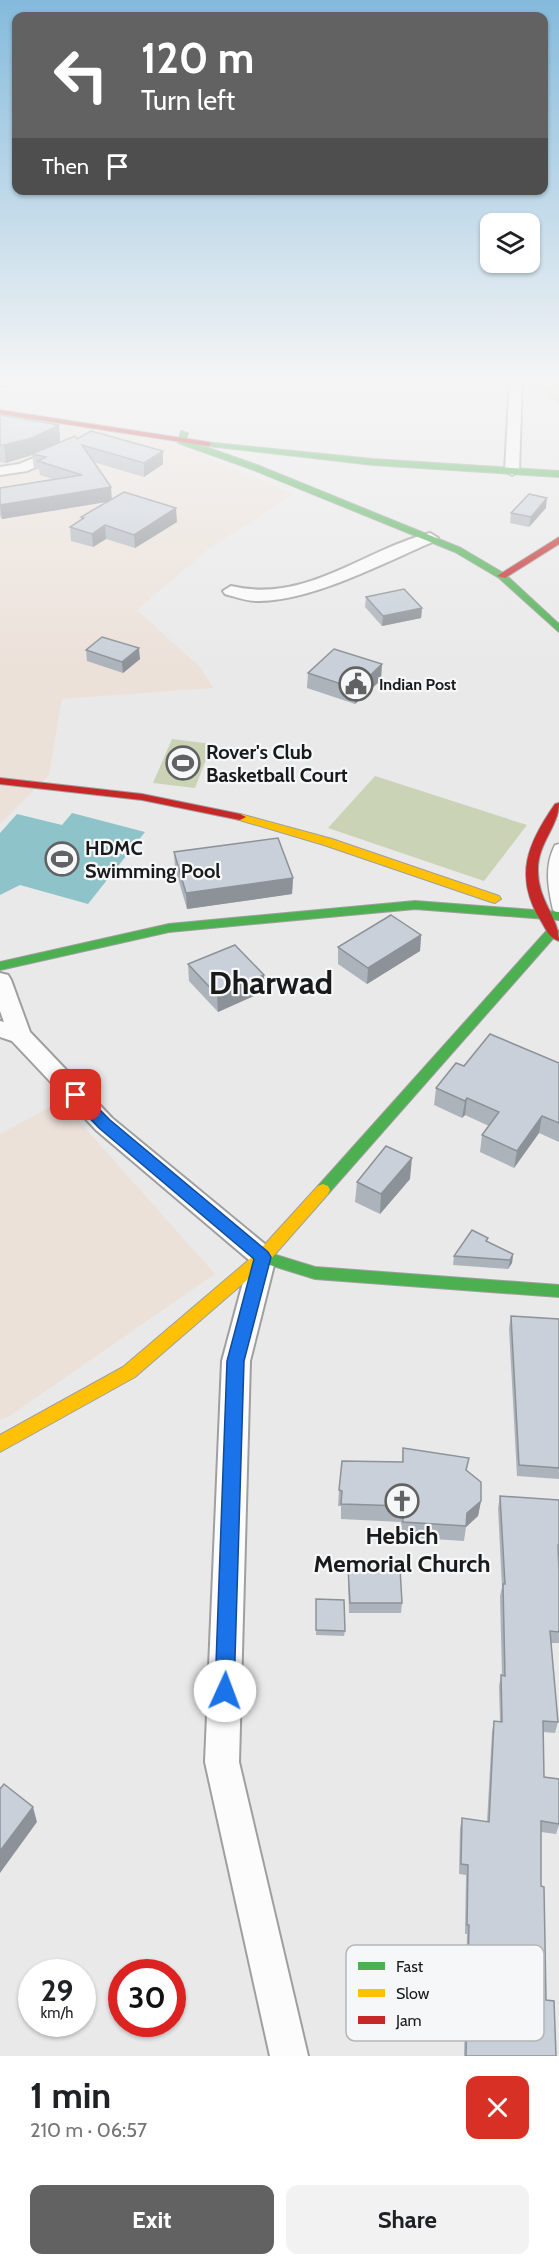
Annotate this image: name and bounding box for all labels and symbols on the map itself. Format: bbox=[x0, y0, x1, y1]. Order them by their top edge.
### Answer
public building icon: Indian Post bbox=[338, 666, 374, 702]
place label: Indian Post bbox=[379, 675, 457, 694]
place label: Rover's Club Basketball Court bbox=[206, 740, 348, 787]
sports icon: Rover's Club Basketball Court bbox=[165, 745, 201, 781]
place label: HDMC Swimming Pool bbox=[85, 836, 221, 883]
sports icon: HDMC Swimming Pool bbox=[44, 841, 80, 877]
district label: Dharwad bbox=[209, 963, 333, 1002]
pin bbox=[50, 1069, 101, 1120]
church icon: Hebich Memorial Church bbox=[384, 1483, 420, 1519]
place label: Hebich Memorial Church bbox=[314, 1521, 490, 1578]
position arrow bbox=[193, 1659, 257, 1723]
legend bbox=[346, 1945, 544, 2041]
text: Fast bbox=[396, 1957, 424, 1976]
speed limit sign: 30 bbox=[108, 1959, 186, 2037]
text: Slow bbox=[396, 1984, 430, 2003]
text: Jam bbox=[395, 2011, 422, 2030]

